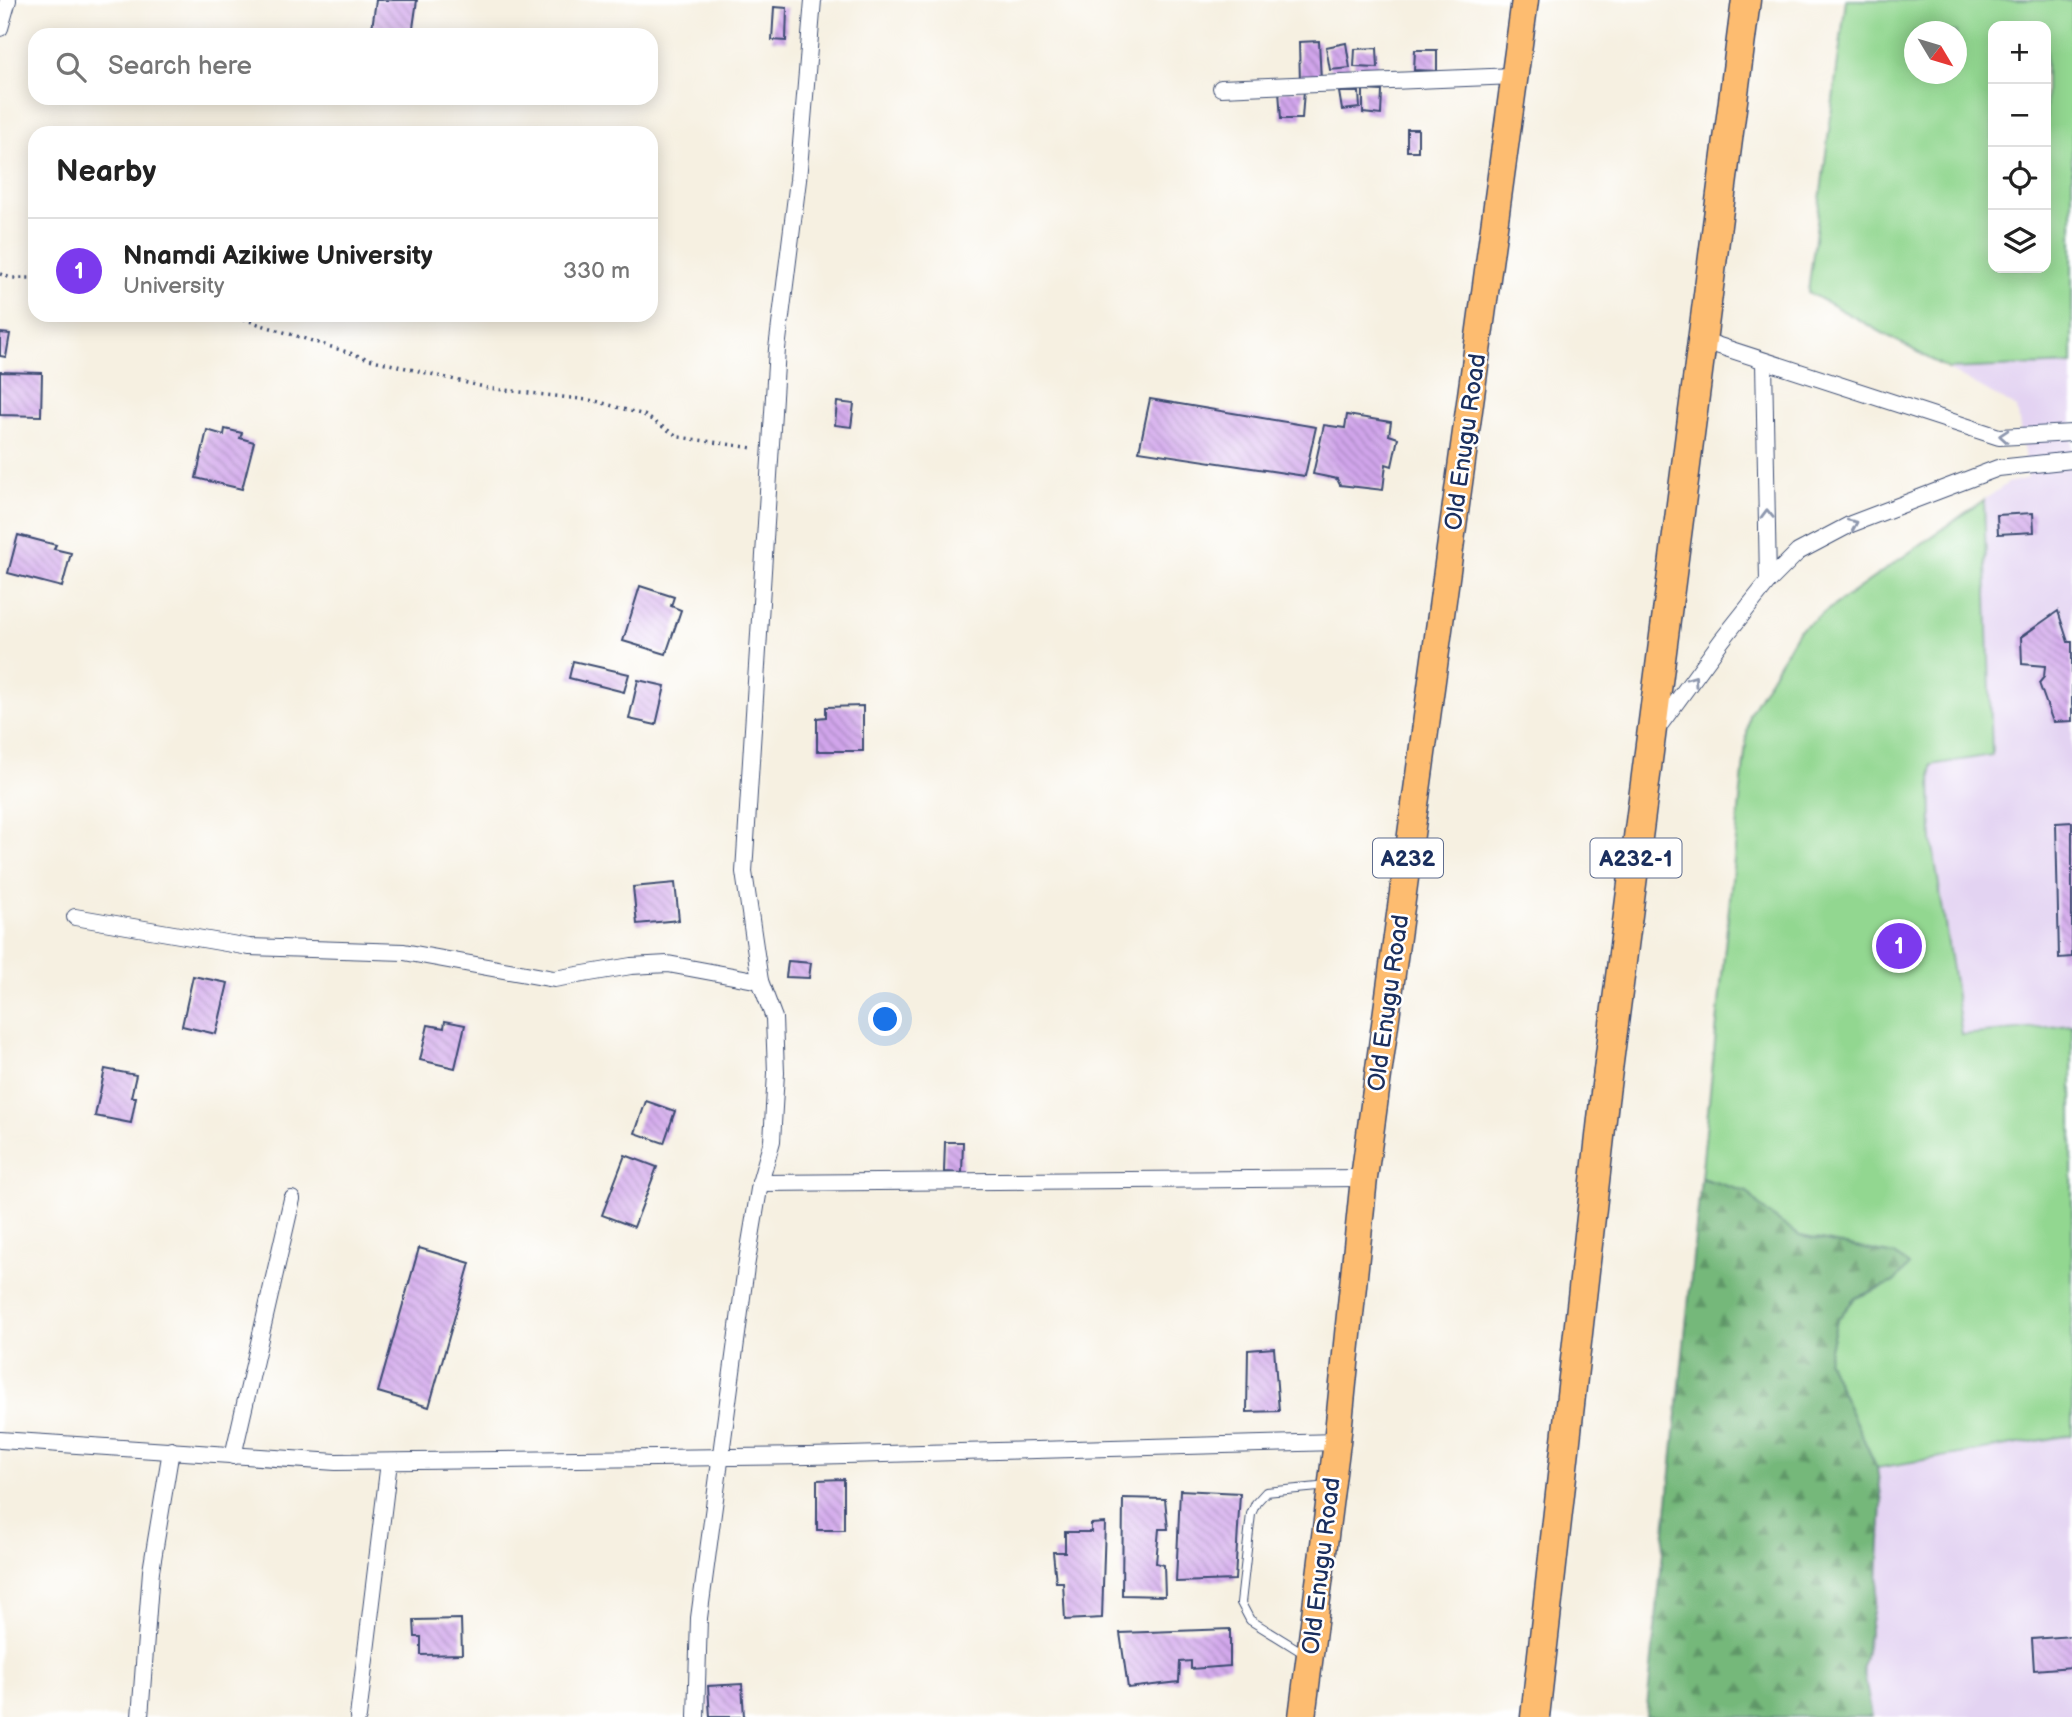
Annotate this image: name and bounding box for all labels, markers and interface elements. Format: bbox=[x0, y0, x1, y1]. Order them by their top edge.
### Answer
north arrow bbox=[1904, 21, 1967, 84]
map controls bbox=[1988, 21, 2051, 273]
button: + bbox=[1988, 21, 2051, 84]
search box bbox=[28, 28, 658, 105]
icon: search bbox=[52, 48, 90, 86]
text: Search here bbox=[108, 51, 252, 82]
button: − bbox=[1988, 84, 2051, 147]
button: locate bbox=[1988, 147, 2051, 210]
text: Nearby bbox=[56, 154, 156, 190]
button: layers bbox=[1988, 210, 2051, 273]
text: Nnamdi Azikiwe University bbox=[123, 241, 433, 272]
text: 1 bbox=[74, 257, 84, 285]
text: 330 m bbox=[563, 257, 630, 285]
text: University bbox=[123, 272, 224, 300]
street label: Old Enugu Road bbox=[1439, 352, 1492, 532]
one-way arrow bbox=[1998, 429, 2009, 444]
one-way arrow bbox=[1759, 508, 1774, 519]
one-way arrow bbox=[1846, 518, 1858, 532]
one-way arrow bbox=[1685, 675, 1697, 688]
road number: A232 bbox=[1373, 838, 1443, 878]
road number: A232-1 bbox=[1590, 838, 1682, 878]
street label: Old Enugu Road bbox=[1362, 913, 1415, 1093]
pin: 1 bbox=[1876, 920, 1922, 972]
your location bbox=[868, 1002, 902, 1036]
street label: Old Enugu Road bbox=[1296, 1476, 1347, 1656]

